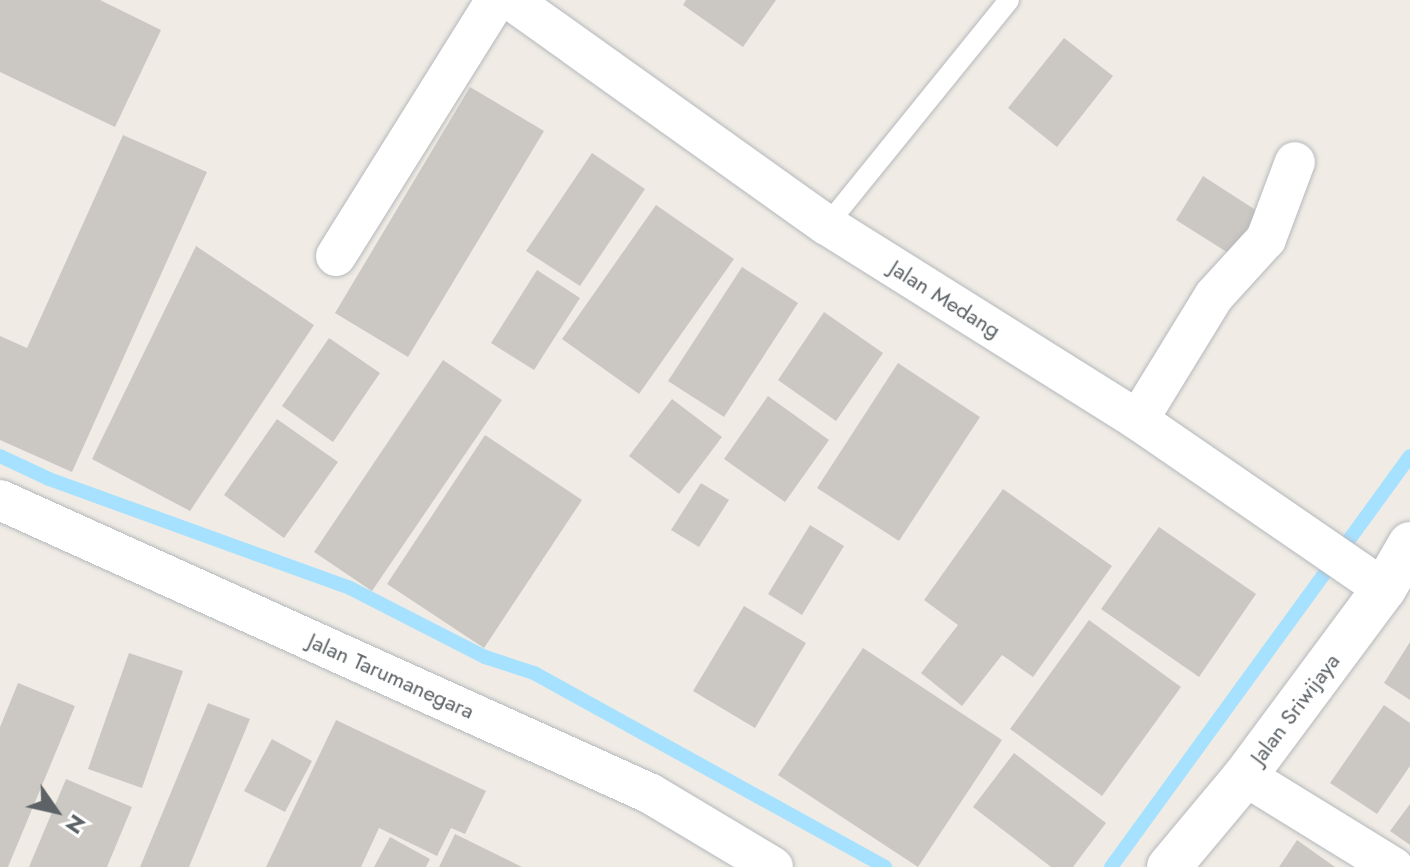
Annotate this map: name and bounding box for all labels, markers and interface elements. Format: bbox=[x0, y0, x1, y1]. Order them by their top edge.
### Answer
street label: Jalan Medang bbox=[885, 254, 1005, 344]
street label: Jalan Tarumanegara bbox=[304, 627, 478, 725]
street label: Jalan Sriwijaya bbox=[1245, 648, 1345, 770]
north arrow bbox=[16, 771, 96, 851]
text: N bbox=[58, 808, 94, 841]

